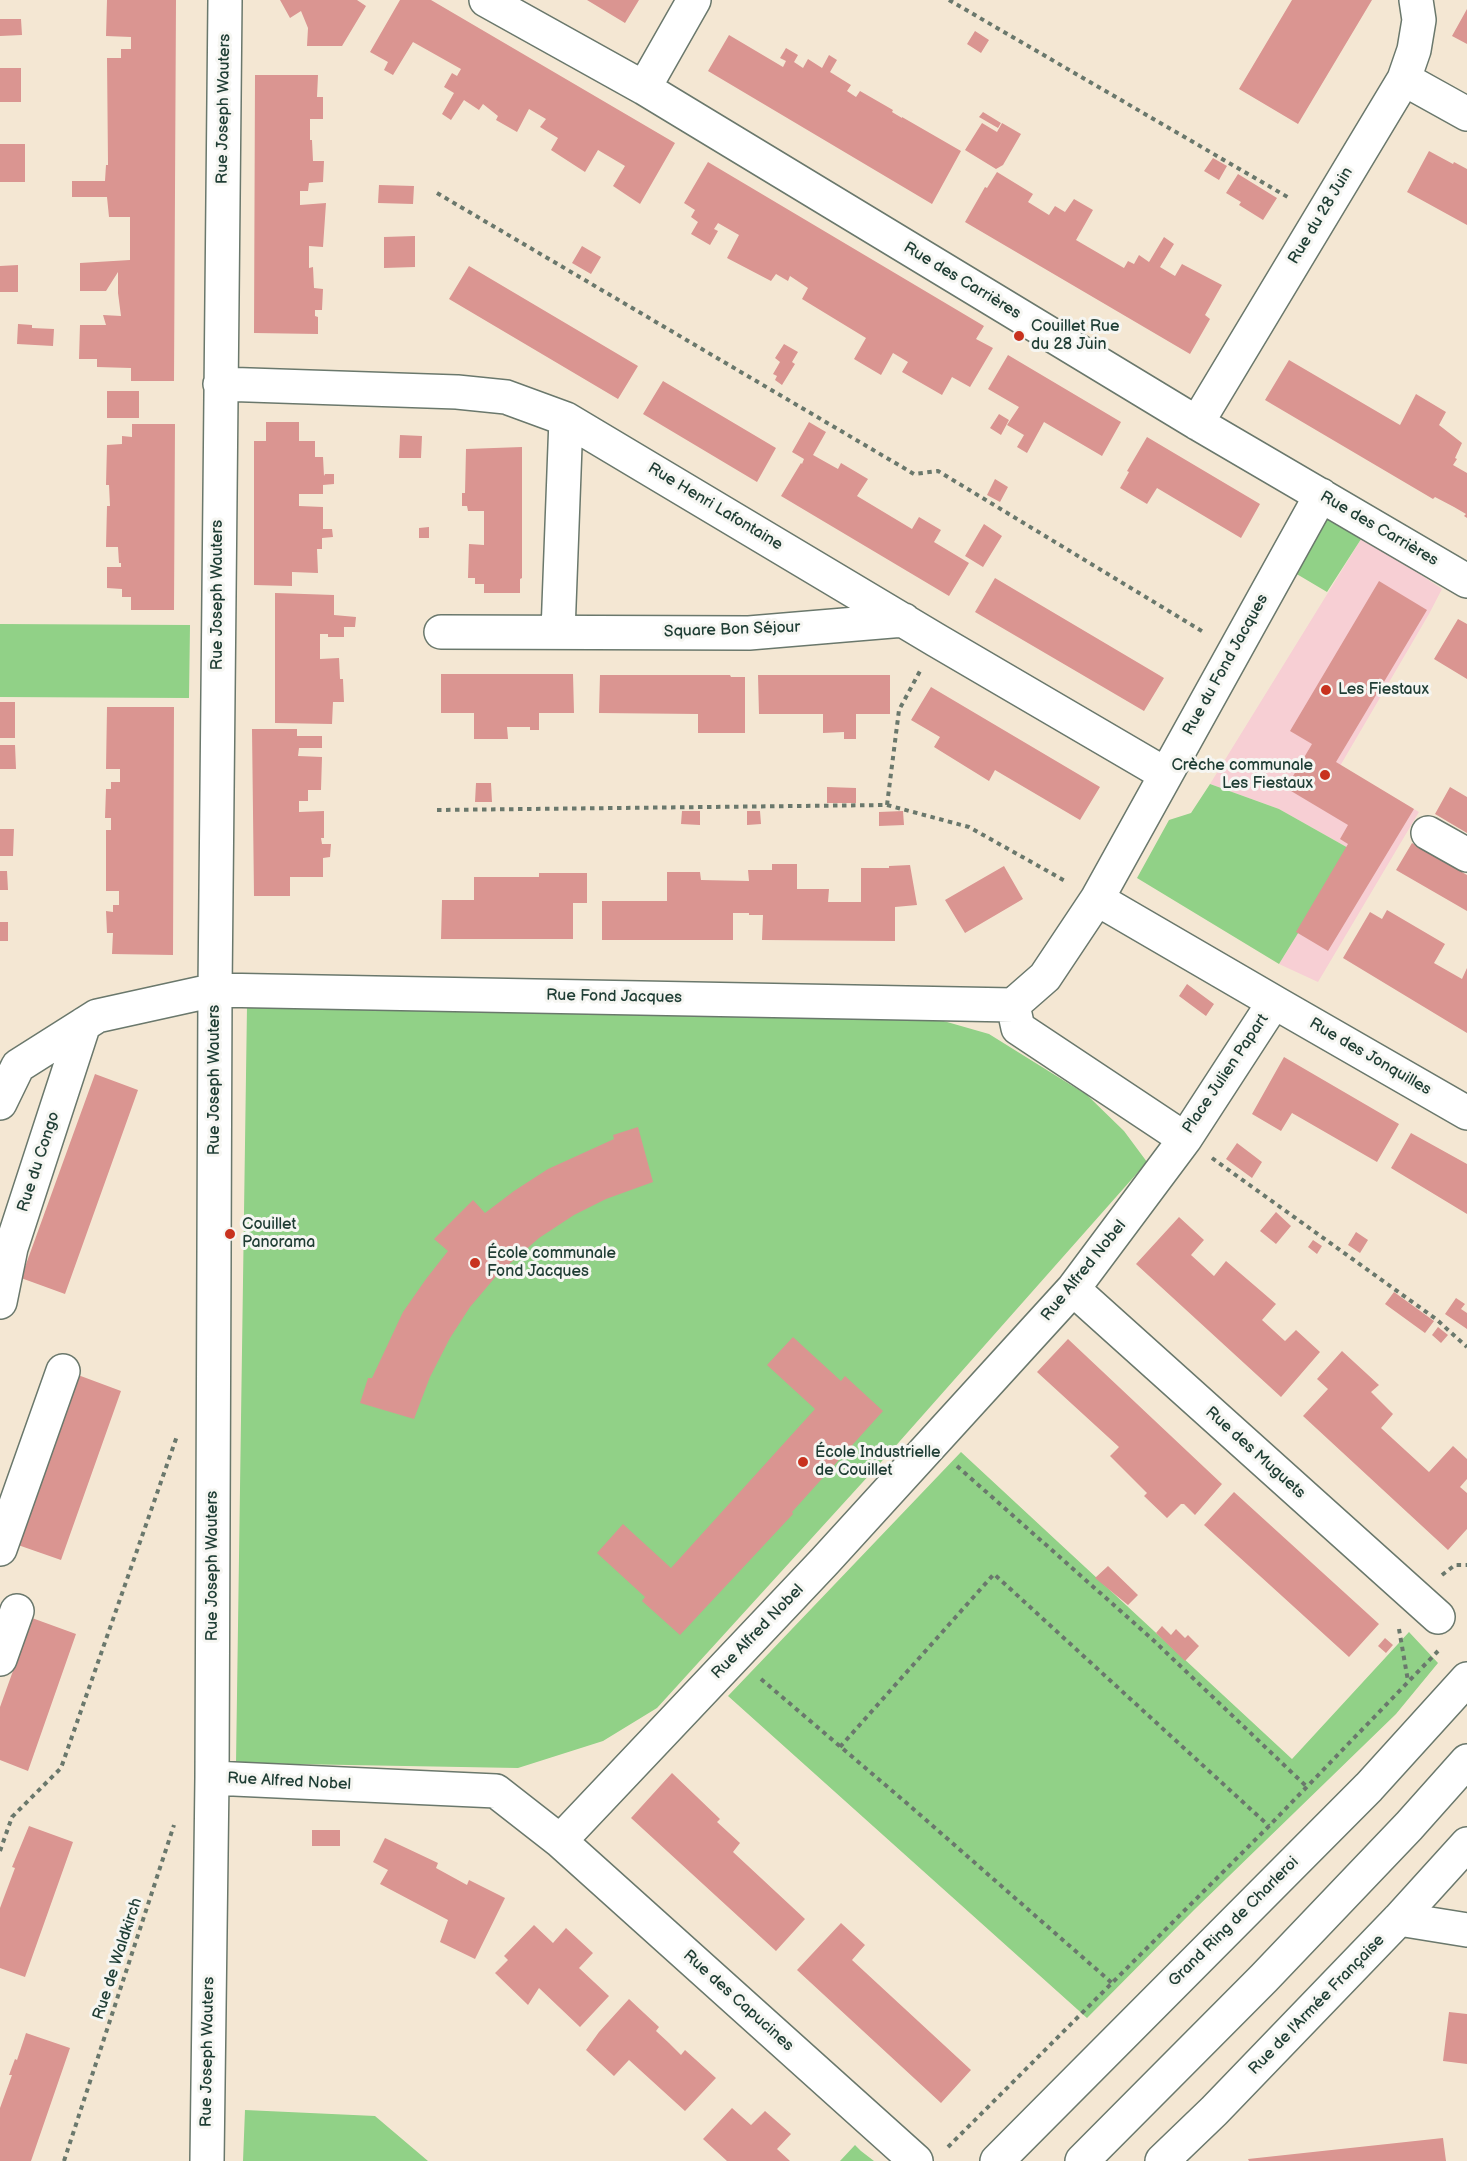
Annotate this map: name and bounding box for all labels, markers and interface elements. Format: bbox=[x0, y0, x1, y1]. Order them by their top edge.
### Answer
street label: Rue Joseph Wauters bbox=[213, 34, 235, 184]
street label: Rue du 28 Juin bbox=[1285, 164, 1357, 268]
street label: Rue des Carrières bbox=[900, 238, 1024, 324]
place label: Couillet Rue du 28 Juin bbox=[1031, 317, 1119, 355]
marker: Couillet Rue du 28 Juin bbox=[1012, 329, 1026, 343]
street label: Rue Henri Lafontaine bbox=[644, 459, 786, 555]
street label: Rue des Carrières bbox=[1317, 487, 1441, 571]
street label: Rue Joseph Wauters bbox=[208, 520, 228, 670]
street label: Rue du Fond Jacques bbox=[1179, 591, 1273, 739]
street label: Square Bon Séjour bbox=[664, 618, 800, 642]
place label: Les Fiestaux bbox=[1338, 680, 1429, 700]
marker: Les Fiestaux bbox=[1319, 683, 1333, 697]
place label: Crèche communale Les Fiestaux bbox=[1171, 756, 1313, 794]
marker: Crèche communale Les Fiestaux bbox=[1318, 768, 1332, 782]
street label: Rue Fond Jacques bbox=[546, 986, 682, 1008]
street label: Rue Joseph Wauters bbox=[205, 1005, 225, 1155]
street label: Place Julien Papart bbox=[1179, 1011, 1273, 1137]
street label: Rue des Jonquilles bbox=[1306, 1014, 1434, 1100]
street label: Rue du Congo bbox=[14, 1109, 64, 1215]
place label: Couillet Panorama bbox=[242, 1215, 315, 1253]
street label: Rue Alfred Nobel bbox=[1038, 1217, 1130, 1325]
marker: Couillet Panorama bbox=[223, 1227, 237, 1241]
place label: École communale Fond Jacques bbox=[487, 1244, 616, 1282]
marker: École communale Fond Jacques bbox=[468, 1256, 482, 1270]
street label: Rue des Muguets bbox=[1201, 1403, 1309, 1503]
place label: École Industrielle de Couillet bbox=[815, 1443, 940, 1481]
marker: École Industrielle de Couillet bbox=[796, 1455, 810, 1469]
street label: Rue Joseph Wauters bbox=[203, 1491, 223, 1641]
street label: Rue Alfred Nobel bbox=[708, 1581, 808, 1683]
street label: Rue Alfred Nobel bbox=[227, 1769, 351, 1795]
street label: Grand Ring de Charleroi bbox=[1165, 1853, 1303, 1991]
street label: Rue de Waldkirch bbox=[89, 1896, 147, 2022]
street label: Rue de l'Armée Française bbox=[1245, 1931, 1389, 2079]
street label: Rue des Capucines bbox=[679, 1946, 797, 2056]
street label: Rue Joseph Wauters bbox=[197, 1977, 219, 2127]

